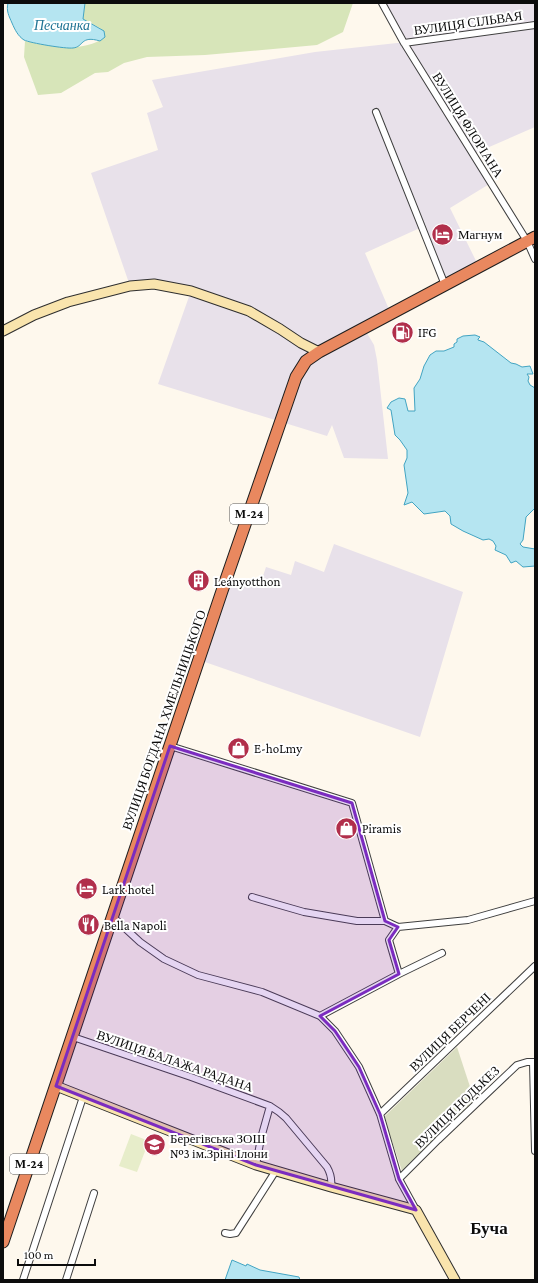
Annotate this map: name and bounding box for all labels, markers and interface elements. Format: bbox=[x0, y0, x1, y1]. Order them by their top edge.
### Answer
street label: ВУЛИЦЯ СІЛЬВАЯ bbox=[413, 8, 523, 38]
water label: Песчанка bbox=[33, 17, 90, 33]
street label: ВУЛИЦЯ ФЛОРІАНА bbox=[430, 70, 507, 181]
hotel icon: Магнум bbox=[430, 221, 456, 247]
place label: Магнум bbox=[458, 227, 502, 242]
fuel station icon: IFG bbox=[390, 319, 416, 345]
place label: IFG bbox=[418, 325, 437, 340]
road number: М-24 bbox=[230, 504, 268, 524]
building icon: Leányotthon bbox=[186, 568, 212, 594]
place label: Leányotthon bbox=[214, 574, 281, 589]
street label: ВУЛИЦЯ БОГДАНА ХМЕЛЬНИЦЬКОГО bbox=[119, 608, 209, 832]
shop icon: E-hoLmy bbox=[225, 735, 251, 761]
place label: E-hoLmy bbox=[254, 741, 303, 756]
shop icon: Piramis bbox=[333, 815, 359, 841]
place label: Piramis bbox=[362, 821, 401, 836]
hotel icon: Lark hotel bbox=[74, 876, 100, 902]
place label: Lark hotel bbox=[102, 882, 155, 897]
restaurant icon: Bella Napoli bbox=[75, 912, 101, 938]
place label: Bella Napoli bbox=[104, 918, 167, 933]
street label: ВУЛИЦЯ БЕРЧЕНІ bbox=[406, 990, 494, 1074]
street label: ВУЛИЦЯ БАЛАЖА РАДАНА bbox=[95, 1027, 256, 1095]
street label: ВУЛИЦЯ НОДЬКЕЗ bbox=[412, 1063, 502, 1151]
place label: Берегівська ЗОШ №3 ім.Зріні Ілони bbox=[170, 1131, 268, 1161]
school or university icon: Берегівська ЗОШ №3 ім.Зріні Ілони bbox=[142, 1132, 168, 1158]
road number: М-24 bbox=[10, 1154, 48, 1174]
district label: Буча bbox=[470, 1219, 508, 1238]
scale bar bbox=[18, 1241, 95, 1267]
text: 100 m bbox=[24, 1248, 54, 1262]

